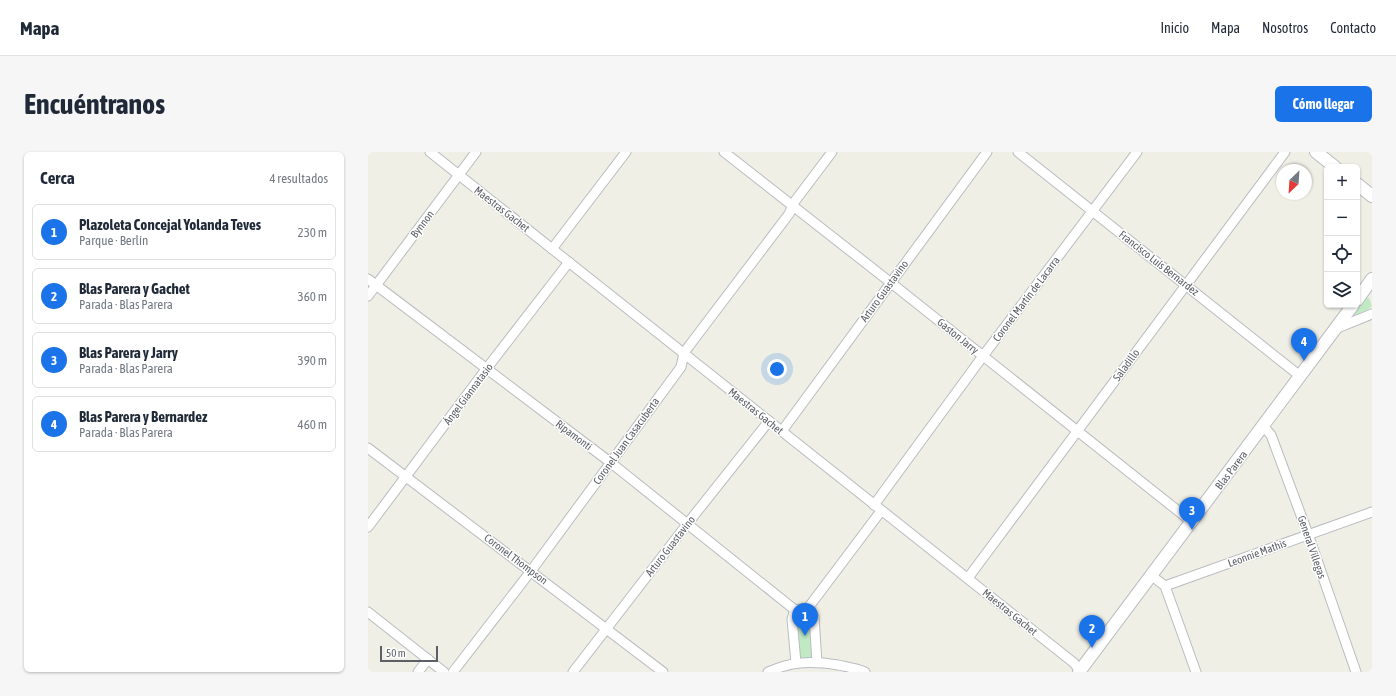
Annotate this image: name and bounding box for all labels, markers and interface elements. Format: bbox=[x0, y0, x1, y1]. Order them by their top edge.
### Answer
text: Mapa bbox=[20, 17, 59, 39]
text: Inicio bbox=[1160, 20, 1189, 36]
text: Mapa bbox=[1211, 20, 1240, 36]
text: Nosotros bbox=[1262, 20, 1308, 36]
text: Contacto bbox=[1330, 20, 1376, 36]
button: Cómo llegar bbox=[1275, 86, 1372, 122]
text: Encuéntranos bbox=[24, 88, 165, 120]
north arrow bbox=[1276, 164, 1312, 200]
map controls bbox=[1324, 164, 1360, 308]
button: + bbox=[1324, 164, 1360, 200]
text: Cerca bbox=[40, 168, 75, 188]
text: 4 resultados bbox=[269, 171, 328, 186]
street label: Maestras Gachet bbox=[472, 184, 532, 234]
button: − bbox=[1324, 200, 1360, 236]
street label: Bynnon bbox=[408, 208, 436, 240]
text: Plazoleta Concejal Yolanda Teves bbox=[79, 216, 261, 233]
text: 1 bbox=[51, 225, 57, 240]
text: 230 m bbox=[298, 225, 327, 240]
street label: Francisco Luís Bernardez bbox=[1117, 228, 1201, 298]
text: Parque · Berlín bbox=[79, 233, 148, 248]
button: locate bbox=[1324, 236, 1360, 272]
street label: Coronel Martín de Lacarra bbox=[990, 254, 1062, 344]
street label: Arturo Guastavino bbox=[858, 258, 910, 324]
button: layers bbox=[1324, 272, 1360, 308]
text: Blas Parera y Gachet bbox=[79, 280, 190, 297]
text: 2 bbox=[51, 289, 57, 304]
text: 360 m bbox=[298, 289, 327, 304]
text: Parada · Blas Parera bbox=[79, 297, 173, 312]
street label: Gaston Jarry bbox=[935, 316, 981, 357]
pin: 4 bbox=[1291, 328, 1317, 361]
text: Blas Parera y Jarry bbox=[79, 344, 178, 361]
street label: Saladillo bbox=[1110, 347, 1142, 383]
text: 3 bbox=[51, 353, 57, 368]
text: 390 m bbox=[298, 353, 327, 368]
your location bbox=[767, 359, 787, 379]
text: Parada · Blas Parera bbox=[79, 361, 173, 376]
street label: Ángel Giannatasio bbox=[441, 361, 495, 427]
street label: Maestras Gachet bbox=[726, 385, 786, 437]
street label: Coronel Juan Casacuberta bbox=[591, 395, 661, 487]
text: Blas Parera y Bernardez bbox=[79, 408, 207, 425]
text: 4 bbox=[51, 417, 57, 432]
text: 460 m bbox=[298, 417, 327, 432]
street label: Ripamonti bbox=[553, 417, 595, 453]
text: Parada · Blas Parera bbox=[79, 425, 173, 440]
street label: Blas Parera bbox=[1213, 448, 1249, 492]
pin: 3 bbox=[1179, 497, 1205, 530]
street label: Arturo Guastavino bbox=[643, 514, 697, 578]
street label: General Villegas bbox=[1296, 514, 1328, 580]
street label: Coronel Thompson bbox=[482, 531, 550, 587]
street label: Leonnie Mathis bbox=[1226, 537, 1288, 569]
street label: Maestras Gachet bbox=[980, 586, 1040, 638]
pin: 1 bbox=[792, 603, 818, 636]
pin: 2 bbox=[1079, 615, 1105, 648]
scale bar bbox=[380, 644, 438, 663]
text: 50 m bbox=[386, 647, 406, 659]

